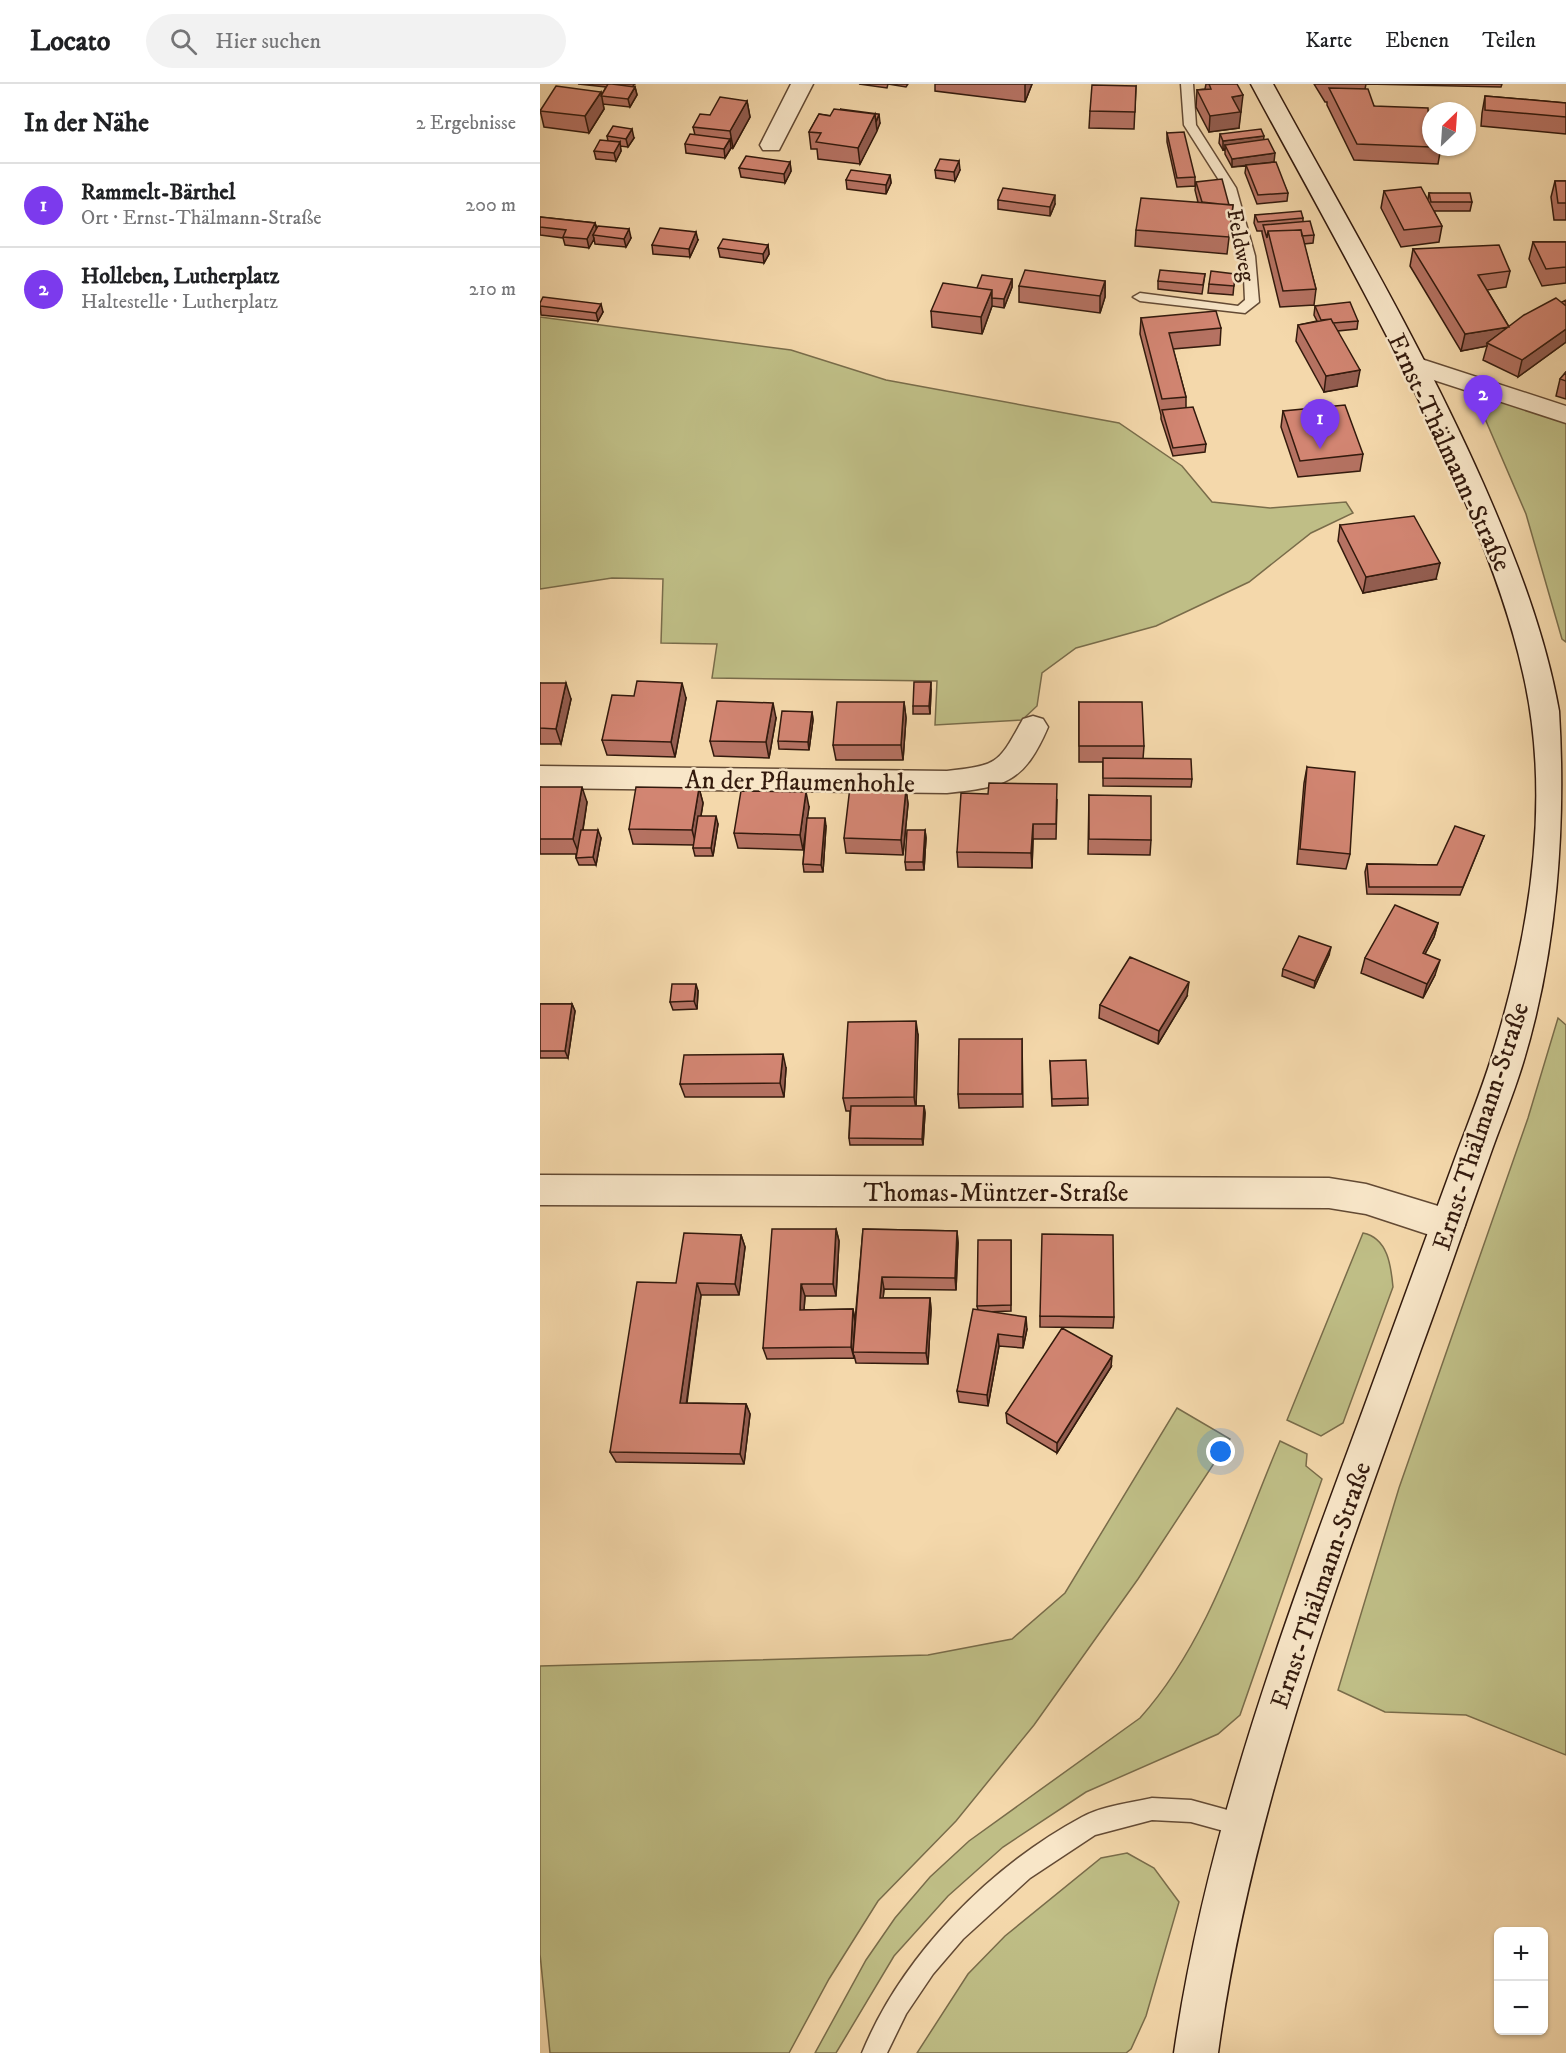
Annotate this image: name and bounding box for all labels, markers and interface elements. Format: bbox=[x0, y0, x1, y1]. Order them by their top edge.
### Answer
search box bbox=[146, 14, 566, 68]
text: Locato bbox=[30, 24, 110, 59]
icon: search bbox=[167, 25, 200, 58]
text: Hier suchen bbox=[215, 28, 321, 55]
text: Karte bbox=[1305, 28, 1352, 54]
text: Ebenen bbox=[1385, 28, 1449, 54]
text: Teilen bbox=[1482, 28, 1536, 54]
north arrow bbox=[1422, 102, 1476, 156]
text: In der Nähe bbox=[24, 107, 149, 140]
text: 2 Ergebnisse bbox=[416, 111, 516, 136]
text: Rammelt-Bärthel bbox=[81, 179, 235, 206]
text: 1 bbox=[40, 193, 47, 218]
text: 200 m bbox=[465, 193, 516, 218]
text: Ort · Ernst-Thälmann-Straße bbox=[81, 206, 322, 231]
street label: Feldweg bbox=[1220, 207, 1261, 284]
text: Holleben, Lutherplatz bbox=[81, 263, 279, 290]
text: 2 bbox=[39, 277, 48, 302]
text: 210 m bbox=[469, 277, 516, 302]
text: Haltestelle · Lutherplatz bbox=[81, 290, 278, 315]
street label: Ernst-Thälmann-Straße bbox=[1379, 328, 1518, 577]
pin: 2 bbox=[1464, 376, 1502, 425]
pin: 1 bbox=[1300, 400, 1340, 449]
street label: An der Pflaumenhohle bbox=[685, 764, 915, 801]
street label: Ernst-Thälmann-Straße bbox=[1426, 998, 1537, 1255]
street label: Thomas-Müntzer-Straße bbox=[864, 1177, 1128, 1210]
your location bbox=[1206, 1437, 1235, 1466]
street label: Ernst-Thälmann-Straße bbox=[1264, 1458, 1379, 1713]
map controls bbox=[1494, 1927, 1548, 2035]
button: + bbox=[1494, 1927, 1548, 1981]
button: − bbox=[1494, 1981, 1548, 2035]

